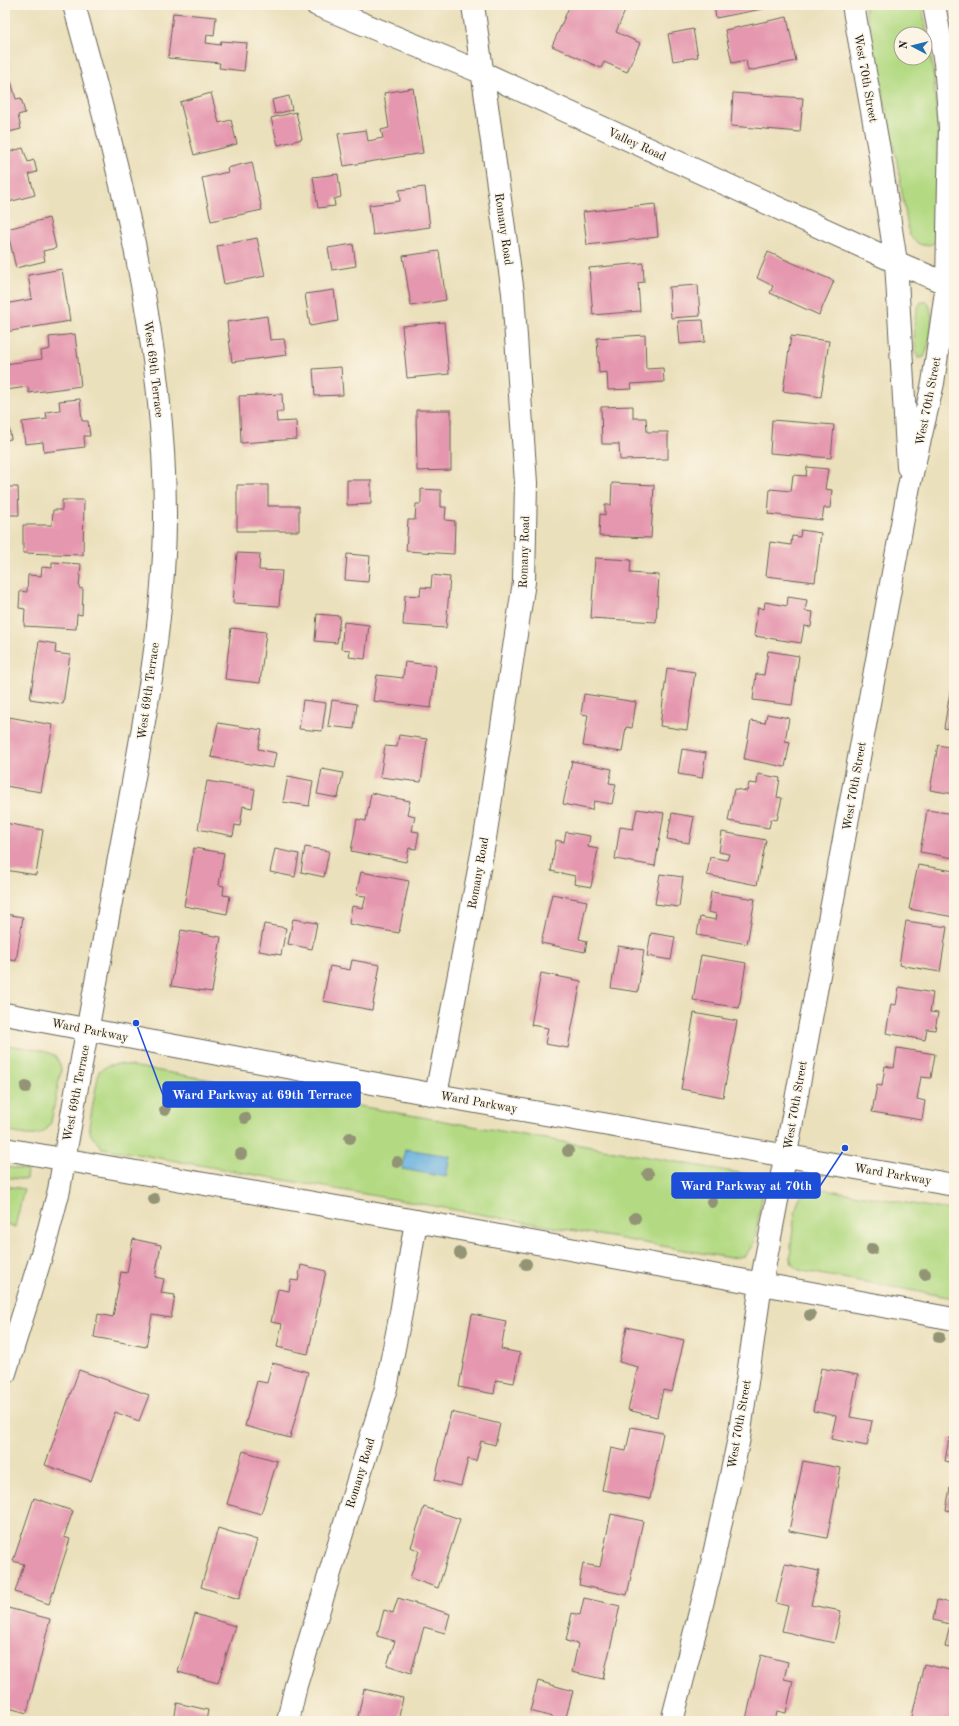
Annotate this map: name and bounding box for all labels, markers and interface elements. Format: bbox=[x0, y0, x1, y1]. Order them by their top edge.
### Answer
north arrow bbox=[893, 26, 933, 66]
street label: West 70th Street bbox=[851, 33, 879, 123]
text: N bbox=[899, 40, 911, 50]
street label: Valley Road bbox=[606, 126, 668, 164]
street label: Romany Road bbox=[492, 192, 514, 266]
street label: West 69th Terrace bbox=[141, 320, 165, 419]
street label: West 70th Street bbox=[915, 356, 943, 446]
street label: Romany Road bbox=[518, 515, 532, 589]
street label: West 69th Terrace bbox=[136, 641, 162, 740]
street label: West 70th Street bbox=[841, 741, 869, 831]
street label: Romany Road bbox=[467, 836, 491, 910]
street label: Ward Parkway bbox=[50, 1018, 130, 1044]
street label: West 69th Terrace bbox=[62, 1044, 92, 1142]
street label: West 70th Street bbox=[782, 1060, 810, 1150]
callout: Ward Parkway at 69th Terrace bbox=[163, 1082, 360, 1107]
text: Ward Parkway at 69th Terrace bbox=[172, 1089, 352, 1102]
street label: Ward Parkway bbox=[439, 1090, 519, 1116]
street label: Ward Parkway bbox=[853, 1162, 933, 1188]
callout: Ward Parkway at 70th bbox=[672, 1173, 820, 1198]
text: Ward Parkway at 70th bbox=[680, 1180, 812, 1193]
street label: West 70th Street bbox=[726, 1379, 754, 1469]
street label: Romany Road bbox=[345, 1437, 377, 1510]

